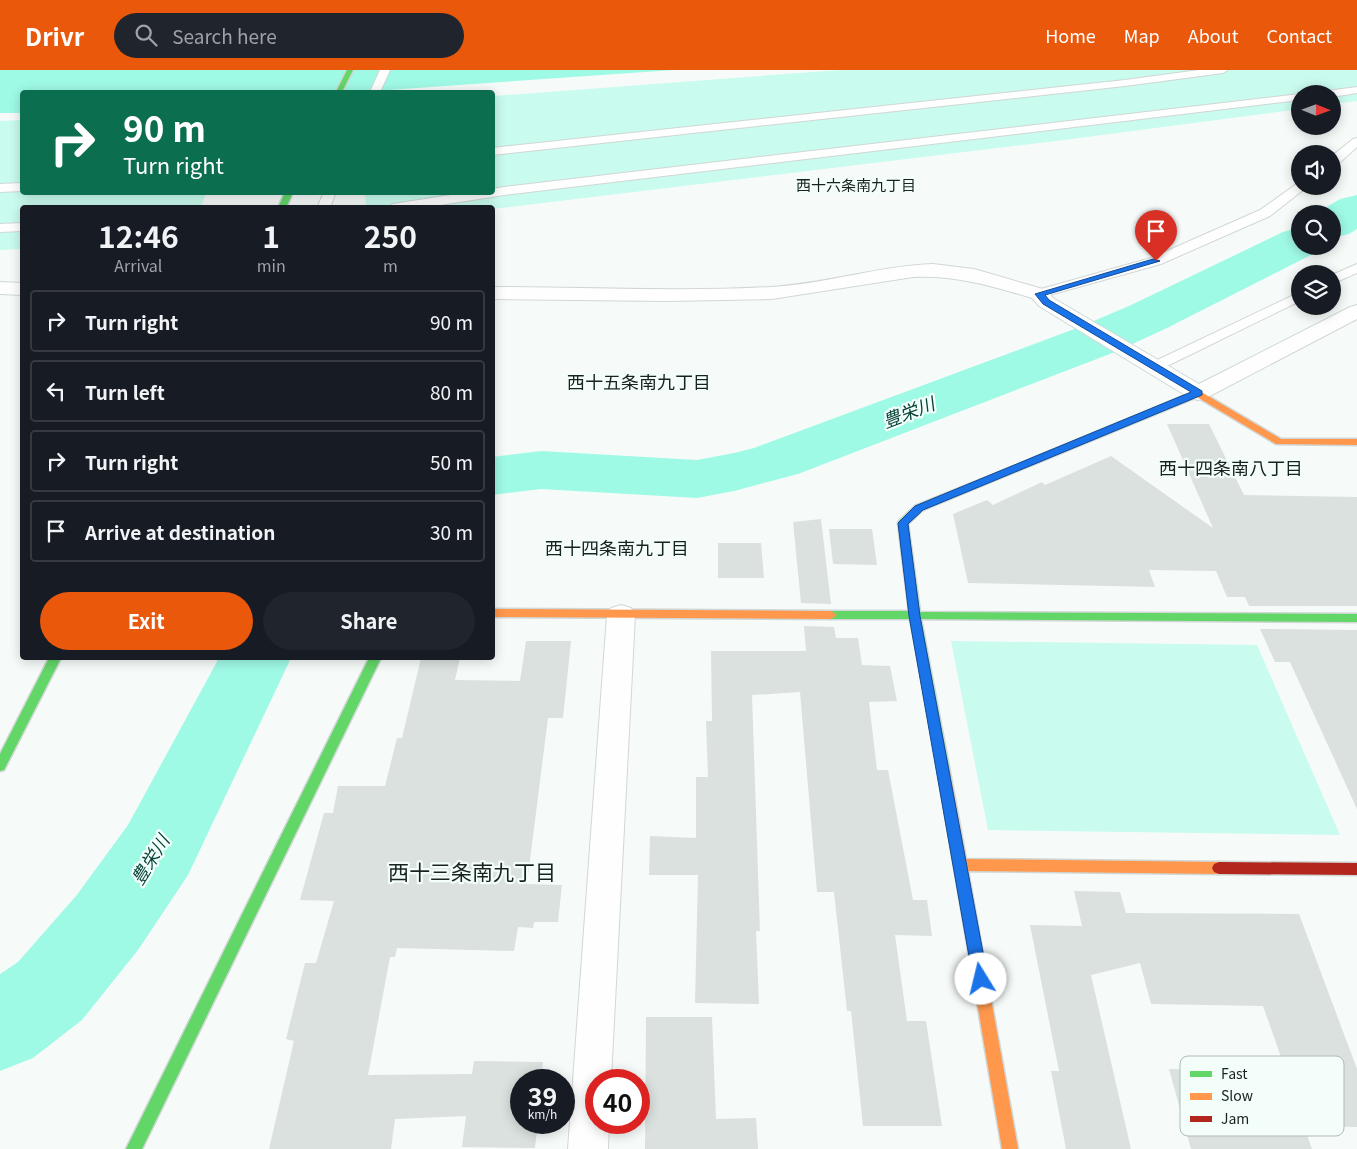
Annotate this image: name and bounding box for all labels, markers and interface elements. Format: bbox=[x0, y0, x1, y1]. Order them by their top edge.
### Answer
search box bbox=[114, 13, 464, 58]
text: Drivr bbox=[25, 18, 84, 53]
icon: search bbox=[132, 21, 160, 49]
text: Search here bbox=[172, 22, 277, 49]
text: Home bbox=[1045, 22, 1096, 48]
text: Map bbox=[1124, 22, 1160, 48]
text: About bbox=[1188, 22, 1238, 48]
text: Contact bbox=[1266, 22, 1332, 48]
north arrow bbox=[1291, 85, 1341, 135]
map controls bbox=[1291, 85, 1341, 315]
text: 90 m bbox=[123, 101, 206, 152]
icon: right bbox=[40, 110, 105, 175]
button: sound bbox=[1291, 145, 1341, 195]
text: Turn right bbox=[123, 148, 224, 180]
district label: 西十六条南九丁目 bbox=[796, 174, 916, 195]
button: search bbox=[1291, 205, 1341, 255]
pin bbox=[1135, 210, 1177, 261]
text: 12:46 bbox=[98, 213, 179, 257]
text: 1 bbox=[262, 213, 280, 257]
text: 250 bbox=[364, 213, 417, 257]
icon: arrive bbox=[1142, 217, 1170, 245]
text: Arrival bbox=[114, 253, 162, 277]
text: min bbox=[257, 253, 286, 277]
text: m bbox=[383, 253, 398, 277]
button: layers bbox=[1291, 265, 1341, 315]
icon: right bbox=[42, 307, 70, 335]
text: Turn right bbox=[85, 308, 178, 335]
text: 90 m bbox=[430, 308, 473, 335]
district label: 西十五条南九丁目 bbox=[567, 368, 711, 394]
icon: left bbox=[42, 377, 70, 405]
text: Turn left bbox=[85, 378, 165, 405]
text: 80 m bbox=[430, 378, 473, 405]
water label: 豊栄川 bbox=[878, 388, 940, 433]
icon: right bbox=[42, 447, 70, 475]
text: Turn right bbox=[85, 448, 178, 475]
text: 50 m bbox=[430, 448, 473, 475]
district label: 西十四条南八丁目 bbox=[1159, 454, 1303, 480]
icon: arrive bbox=[42, 517, 70, 545]
text: Arrive at destination bbox=[85, 518, 275, 545]
text: 30 m bbox=[430, 518, 473, 545]
district label: 西十四条南九丁目 bbox=[545, 534, 689, 560]
button: Exit bbox=[40, 592, 253, 650]
button: Share bbox=[263, 592, 475, 650]
water label: 豊栄川 bbox=[124, 828, 175, 889]
district label: 西十三条南九丁目 bbox=[388, 856, 556, 886]
position arrow bbox=[954, 952, 1006, 1004]
legend bbox=[1180, 1056, 1344, 1136]
text: Fast bbox=[1221, 1063, 1248, 1083]
speed limit sign: 40 bbox=[585, 1069, 650, 1134]
text: 39 bbox=[528, 1077, 557, 1113]
text: Slow bbox=[1221, 1085, 1253, 1105]
text: km/h bbox=[528, 1105, 557, 1122]
text: Jam bbox=[1221, 1108, 1249, 1128]

